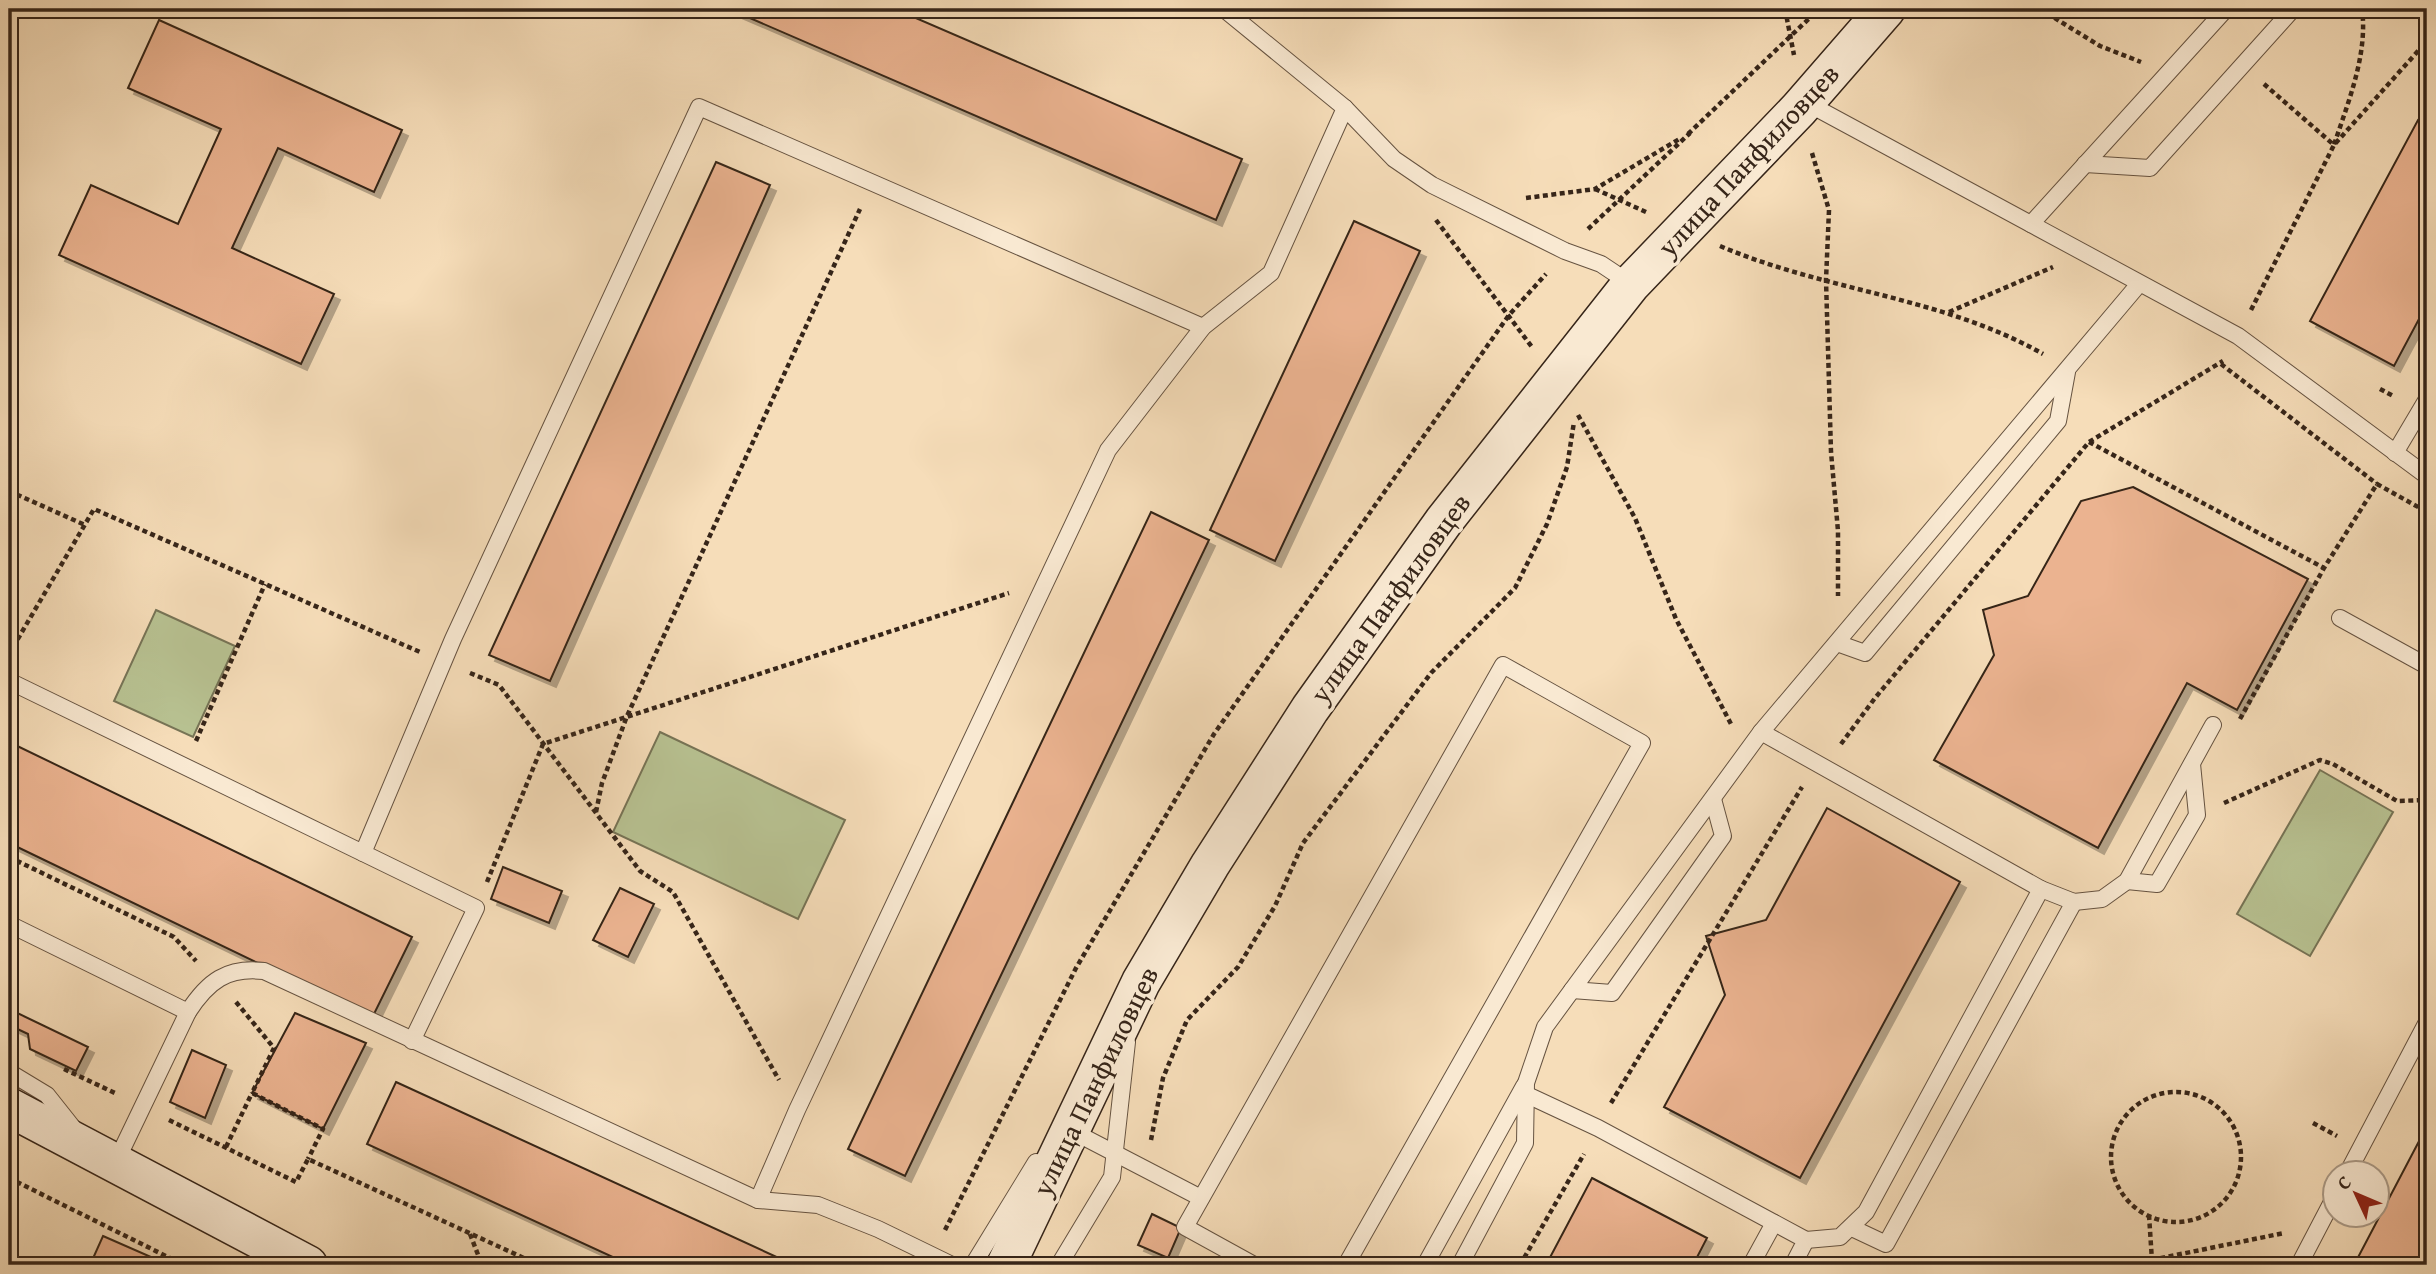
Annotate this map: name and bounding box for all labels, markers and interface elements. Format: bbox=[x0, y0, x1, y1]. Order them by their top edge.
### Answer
street label: улица Панфиловцев bbox=[1646, 54, 1848, 266]
street label: улица Панфиловцев bbox=[1299, 484, 1480, 712]
street label: улица Панфиловцев bbox=[1021, 959, 1168, 1203]
north arrow bbox=[2320, 1158, 2390, 1228]
text: С bbox=[2330, 1168, 2358, 1196]

